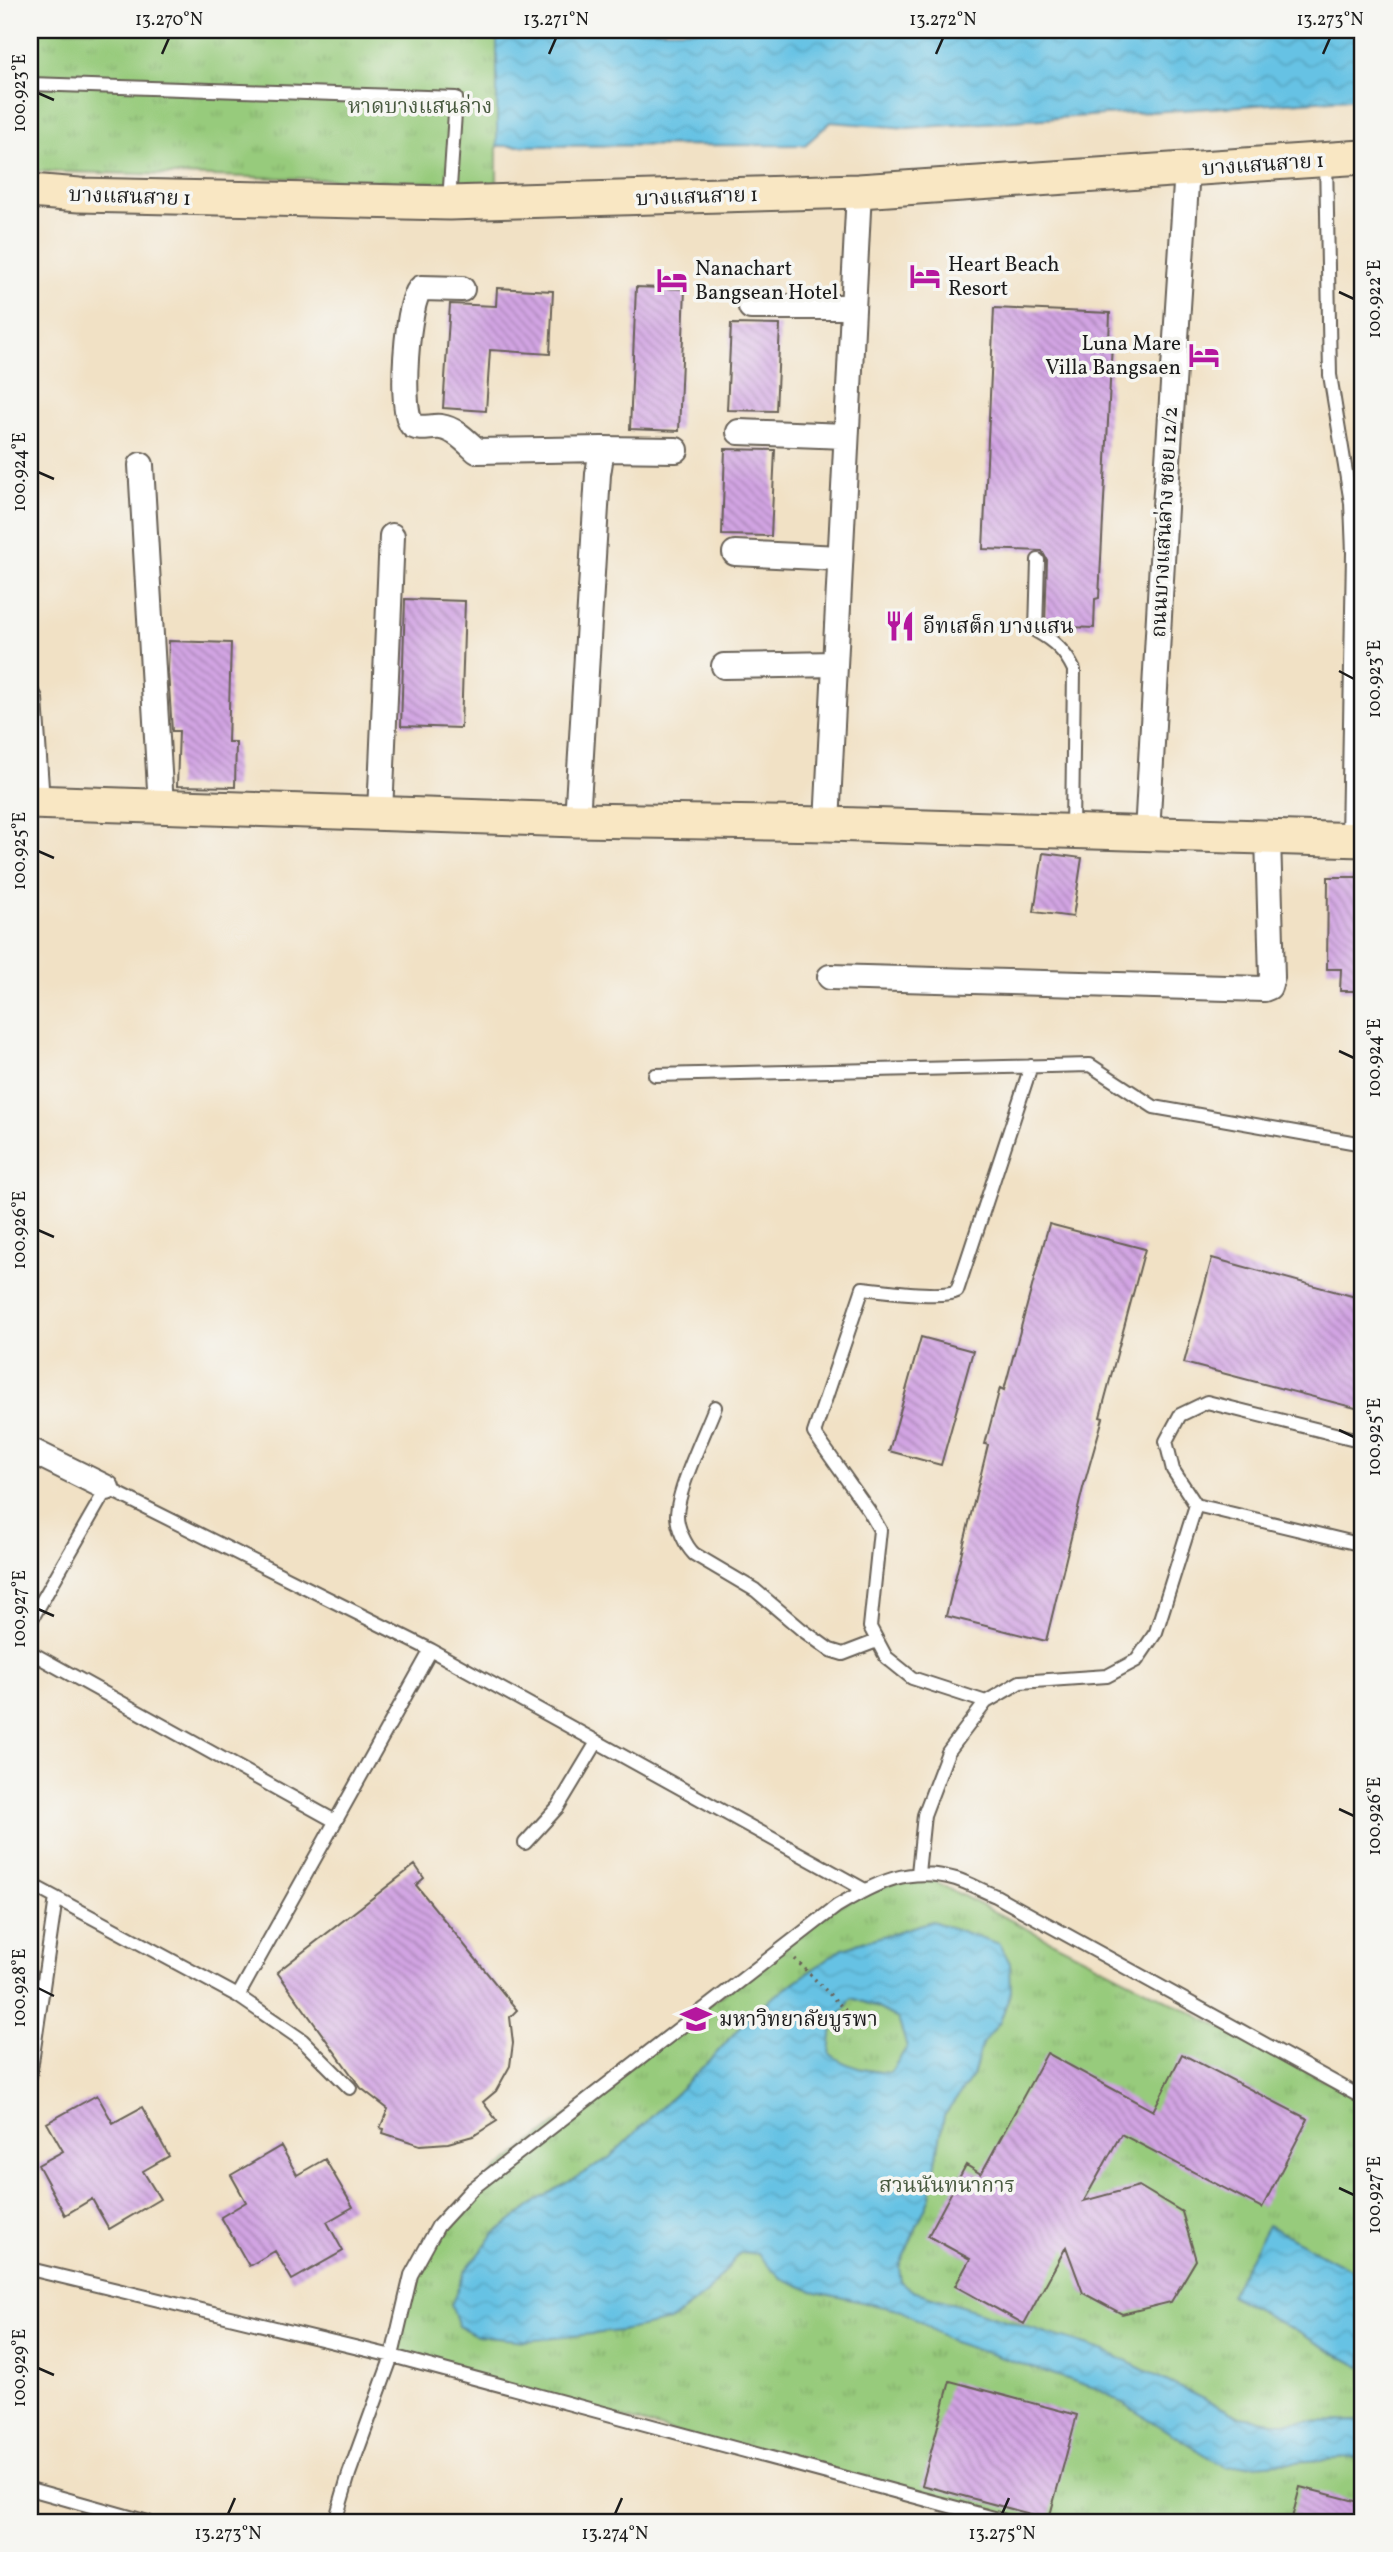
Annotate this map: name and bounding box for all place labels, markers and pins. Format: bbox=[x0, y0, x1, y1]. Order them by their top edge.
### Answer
place label: Heart Beach Resort bbox=[948, 251, 1059, 304]
place label: Nanachart Bangsean Hotel bbox=[695, 255, 838, 308]
hotel icon: Heart Beach Resort bbox=[908, 259, 942, 293]
hotel icon: Nanachart Bangsean Hotel bbox=[655, 263, 689, 297]
place label: Luna Mare Villa Bangsaen bbox=[1045, 330, 1181, 383]
hotel icon: Luna Mare Villa Bangsaen bbox=[1187, 338, 1221, 372]
restaurant icon: อีทเสต็ก บางแสน bbox=[883, 609, 917, 643]
place label: อีทเสต็ก บางแสน bbox=[923, 613, 1074, 642]
school or university icon: มหาวิทยาลัยบูรพา bbox=[679, 2002, 713, 2036]
place label: มหาวิทยาลัยบูรพา bbox=[719, 2006, 878, 2035]

